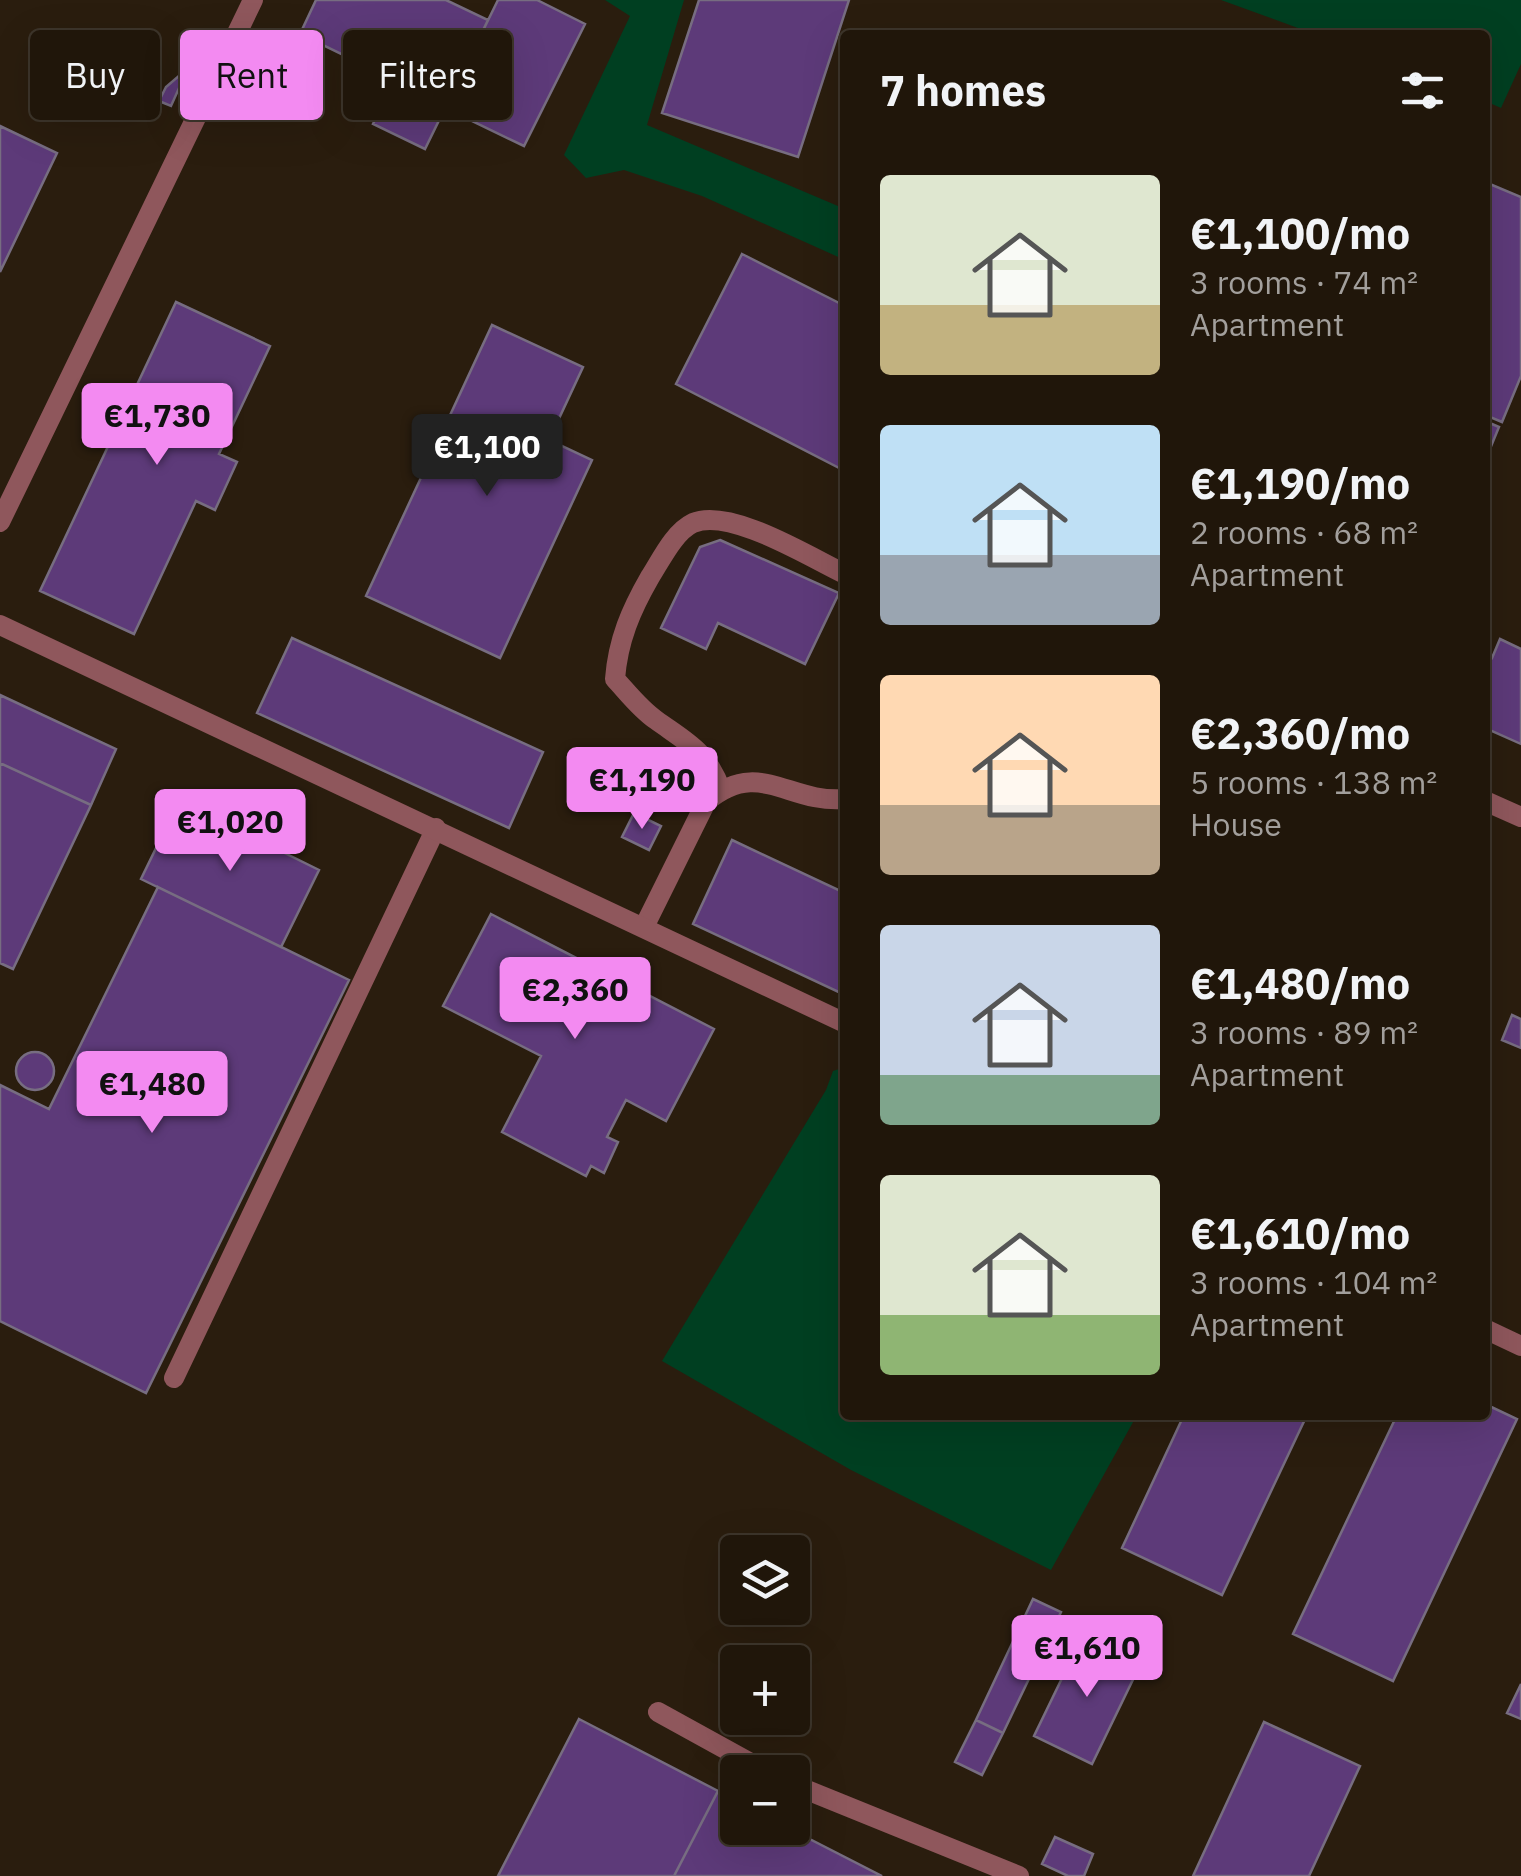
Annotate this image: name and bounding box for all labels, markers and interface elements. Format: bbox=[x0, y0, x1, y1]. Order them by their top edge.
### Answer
chip: Buy bbox=[30, 30, 160, 120]
chip: Rent bbox=[180, 30, 323, 120]
chip: Filters bbox=[343, 30, 512, 120]
text: 7 homes bbox=[880, 63, 1046, 118]
icon: filters bbox=[1395, 63, 1450, 118]
text: €1,100/mo bbox=[1190, 206, 1410, 261]
icon: home bbox=[960, 215, 1080, 335]
text: 3 rooms · 74 m² bbox=[1190, 261, 1418, 303]
text: Apartment bbox=[1190, 303, 1344, 345]
pin: €1,730 bbox=[76, 383, 238, 468]
text: €1,730 bbox=[104, 394, 210, 436]
pin: €1,100 bbox=[406, 414, 568, 499]
text: €1,100 bbox=[434, 425, 540, 467]
text: €1,190/mo bbox=[1190, 456, 1410, 511]
icon: home bbox=[960, 465, 1080, 585]
text: 2 rooms · 68 m² bbox=[1190, 511, 1418, 553]
text: Apartment bbox=[1190, 553, 1344, 595]
text: €2,360/mo bbox=[1190, 706, 1410, 761]
icon: home bbox=[960, 715, 1080, 835]
pin: €1,190 bbox=[561, 747, 723, 832]
text: €1,190 bbox=[589, 758, 695, 800]
text: 5 rooms · 138 m² bbox=[1190, 761, 1437, 803]
pin: €1,020 bbox=[149, 789, 311, 874]
text: €1,020 bbox=[177, 800, 283, 842]
text: House bbox=[1190, 803, 1282, 845]
text: €1,480/mo bbox=[1190, 956, 1410, 1011]
pin: €2,360 bbox=[494, 957, 656, 1042]
icon: home bbox=[960, 965, 1080, 1085]
text: €2,360 bbox=[522, 968, 628, 1010]
text: 3 rooms · 89 m² bbox=[1190, 1011, 1418, 1053]
pin: €1,480 bbox=[71, 1051, 233, 1136]
text: Apartment bbox=[1190, 1053, 1344, 1095]
text: €1,480 bbox=[99, 1062, 205, 1104]
text: €1,610/mo bbox=[1190, 1206, 1410, 1261]
icon: home bbox=[960, 1215, 1080, 1335]
text: 3 rooms · 104 m² bbox=[1190, 1261, 1437, 1303]
text: Apartment bbox=[1190, 1303, 1344, 1345]
map controls bbox=[720, 1535, 810, 1845]
button: layers bbox=[720, 1535, 810, 1625]
pin: €1,610 bbox=[1006, 1615, 1168, 1700]
text: €1,610 bbox=[1034, 1626, 1140, 1668]
button: + bbox=[720, 1645, 810, 1735]
button: − bbox=[720, 1755, 810, 1845]

